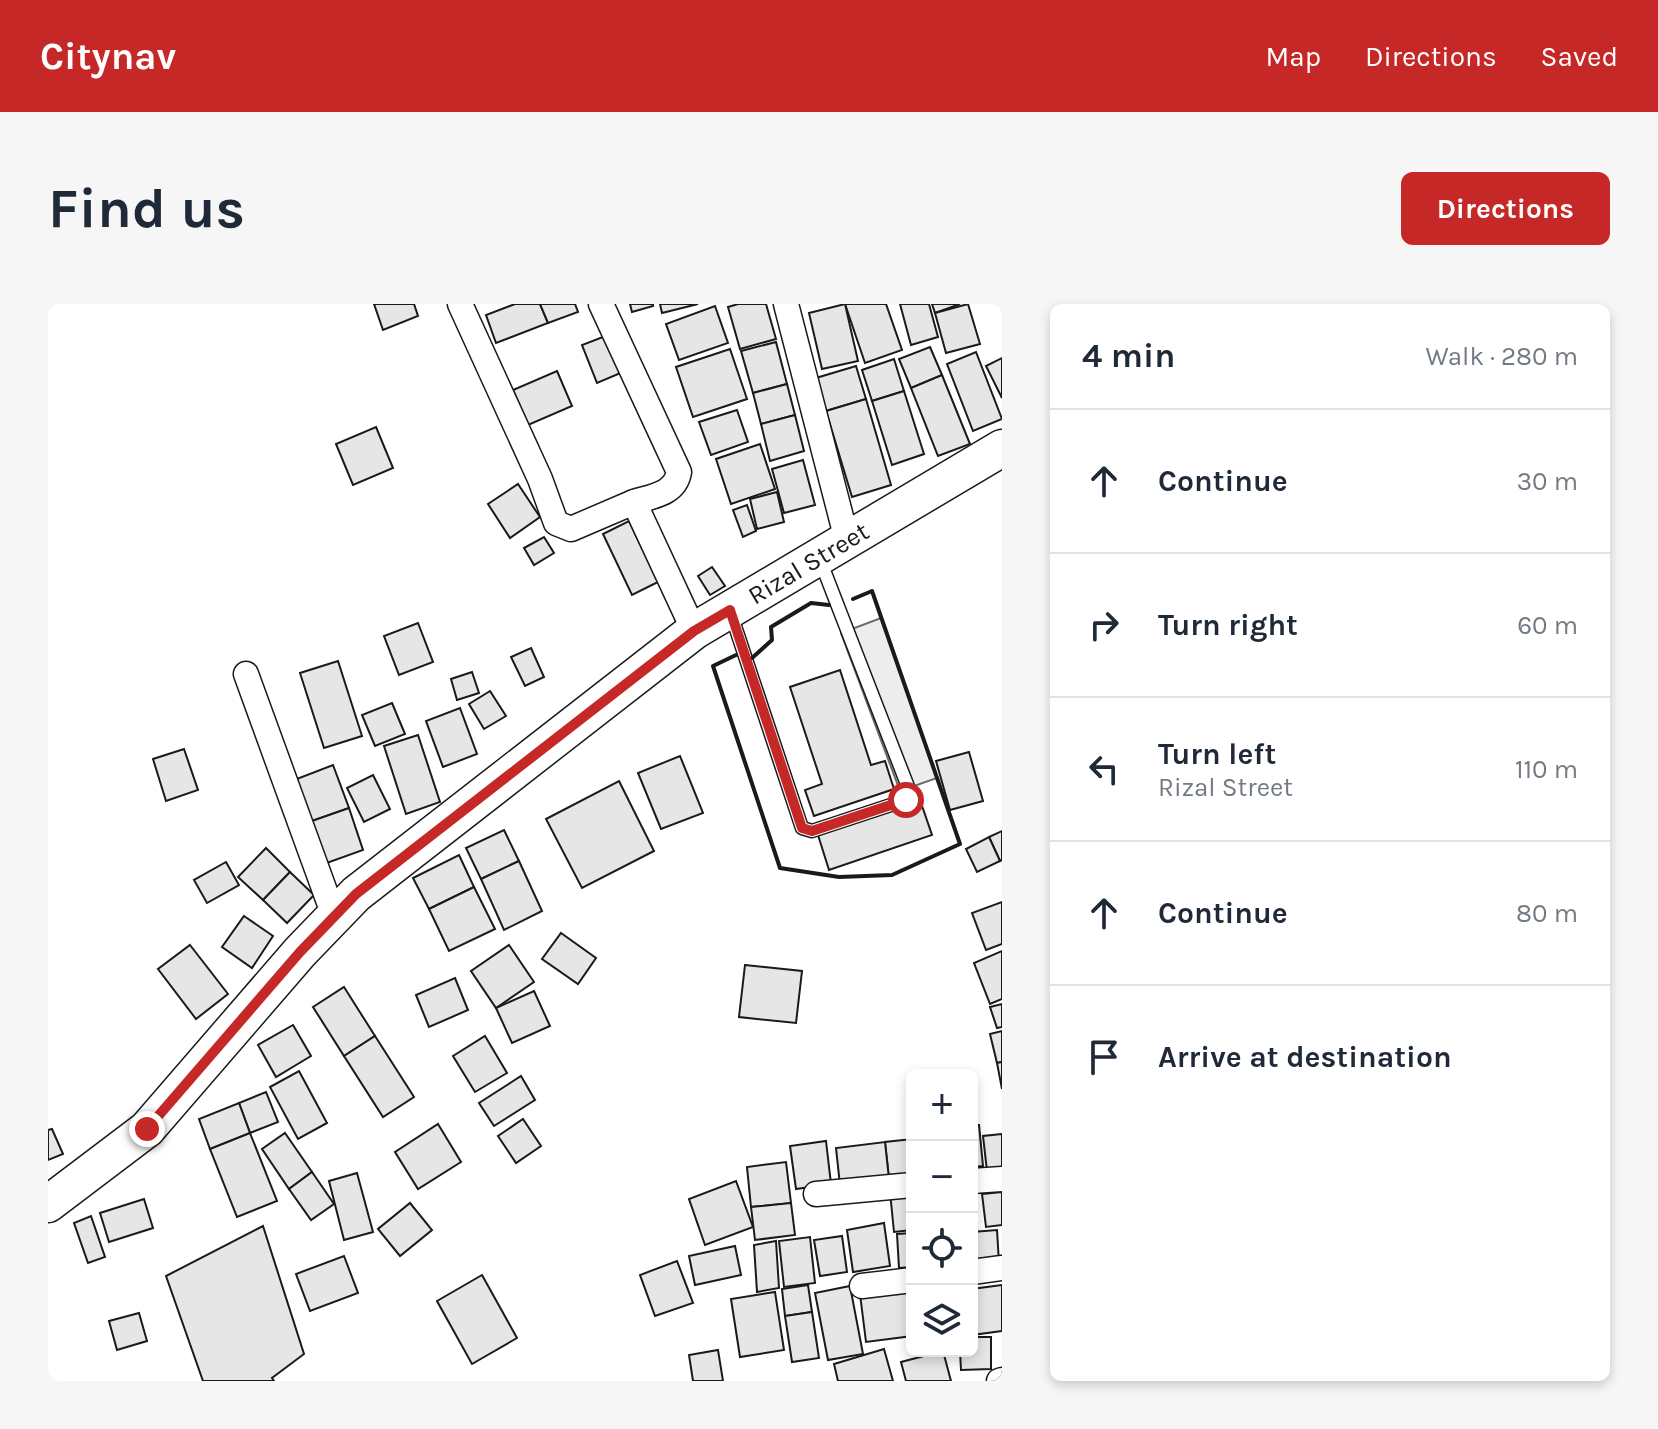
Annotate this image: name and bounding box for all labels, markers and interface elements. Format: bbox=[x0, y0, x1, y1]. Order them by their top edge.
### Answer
text: Citynav bbox=[40, 34, 176, 79]
text: Map bbox=[1266, 40, 1321, 73]
text: Directions bbox=[1365, 40, 1497, 73]
text: Saved bbox=[1541, 40, 1618, 73]
button: Directions bbox=[1401, 172, 1610, 245]
text: Find us bbox=[48, 176, 245, 241]
text: 4 min bbox=[1082, 336, 1175, 376]
text: Walk · 280 m bbox=[1425, 341, 1578, 372]
icon: ahead bbox=[1082, 459, 1126, 503]
text: Continue bbox=[1158, 463, 1288, 499]
text: 30 m bbox=[1517, 466, 1578, 497]
street label: Rizal Street bbox=[742, 515, 875, 611]
icon: right bbox=[1082, 603, 1126, 647]
text: Turn right bbox=[1158, 607, 1298, 643]
text: 60 m bbox=[1517, 610, 1578, 641]
text: Turn left bbox=[1158, 736, 1276, 772]
icon: left bbox=[1082, 747, 1126, 791]
text: 110 m bbox=[1515, 754, 1578, 785]
text: Rizal Street bbox=[1158, 772, 1293, 803]
route start bbox=[888, 782, 924, 818]
icon: ahead bbox=[1082, 891, 1126, 935]
text: Continue bbox=[1158, 895, 1288, 931]
text: 80 m bbox=[1516, 898, 1578, 929]
icon: arrive bbox=[1082, 1035, 1126, 1079]
text: Arrive at destination bbox=[1158, 1039, 1452, 1075]
map controls bbox=[906, 1069, 978, 1357]
button: + bbox=[906, 1069, 978, 1141]
route end bbox=[129, 1111, 165, 1147]
button: − bbox=[906, 1141, 978, 1213]
button: locate bbox=[906, 1213, 978, 1285]
button: layers bbox=[906, 1285, 978, 1357]

